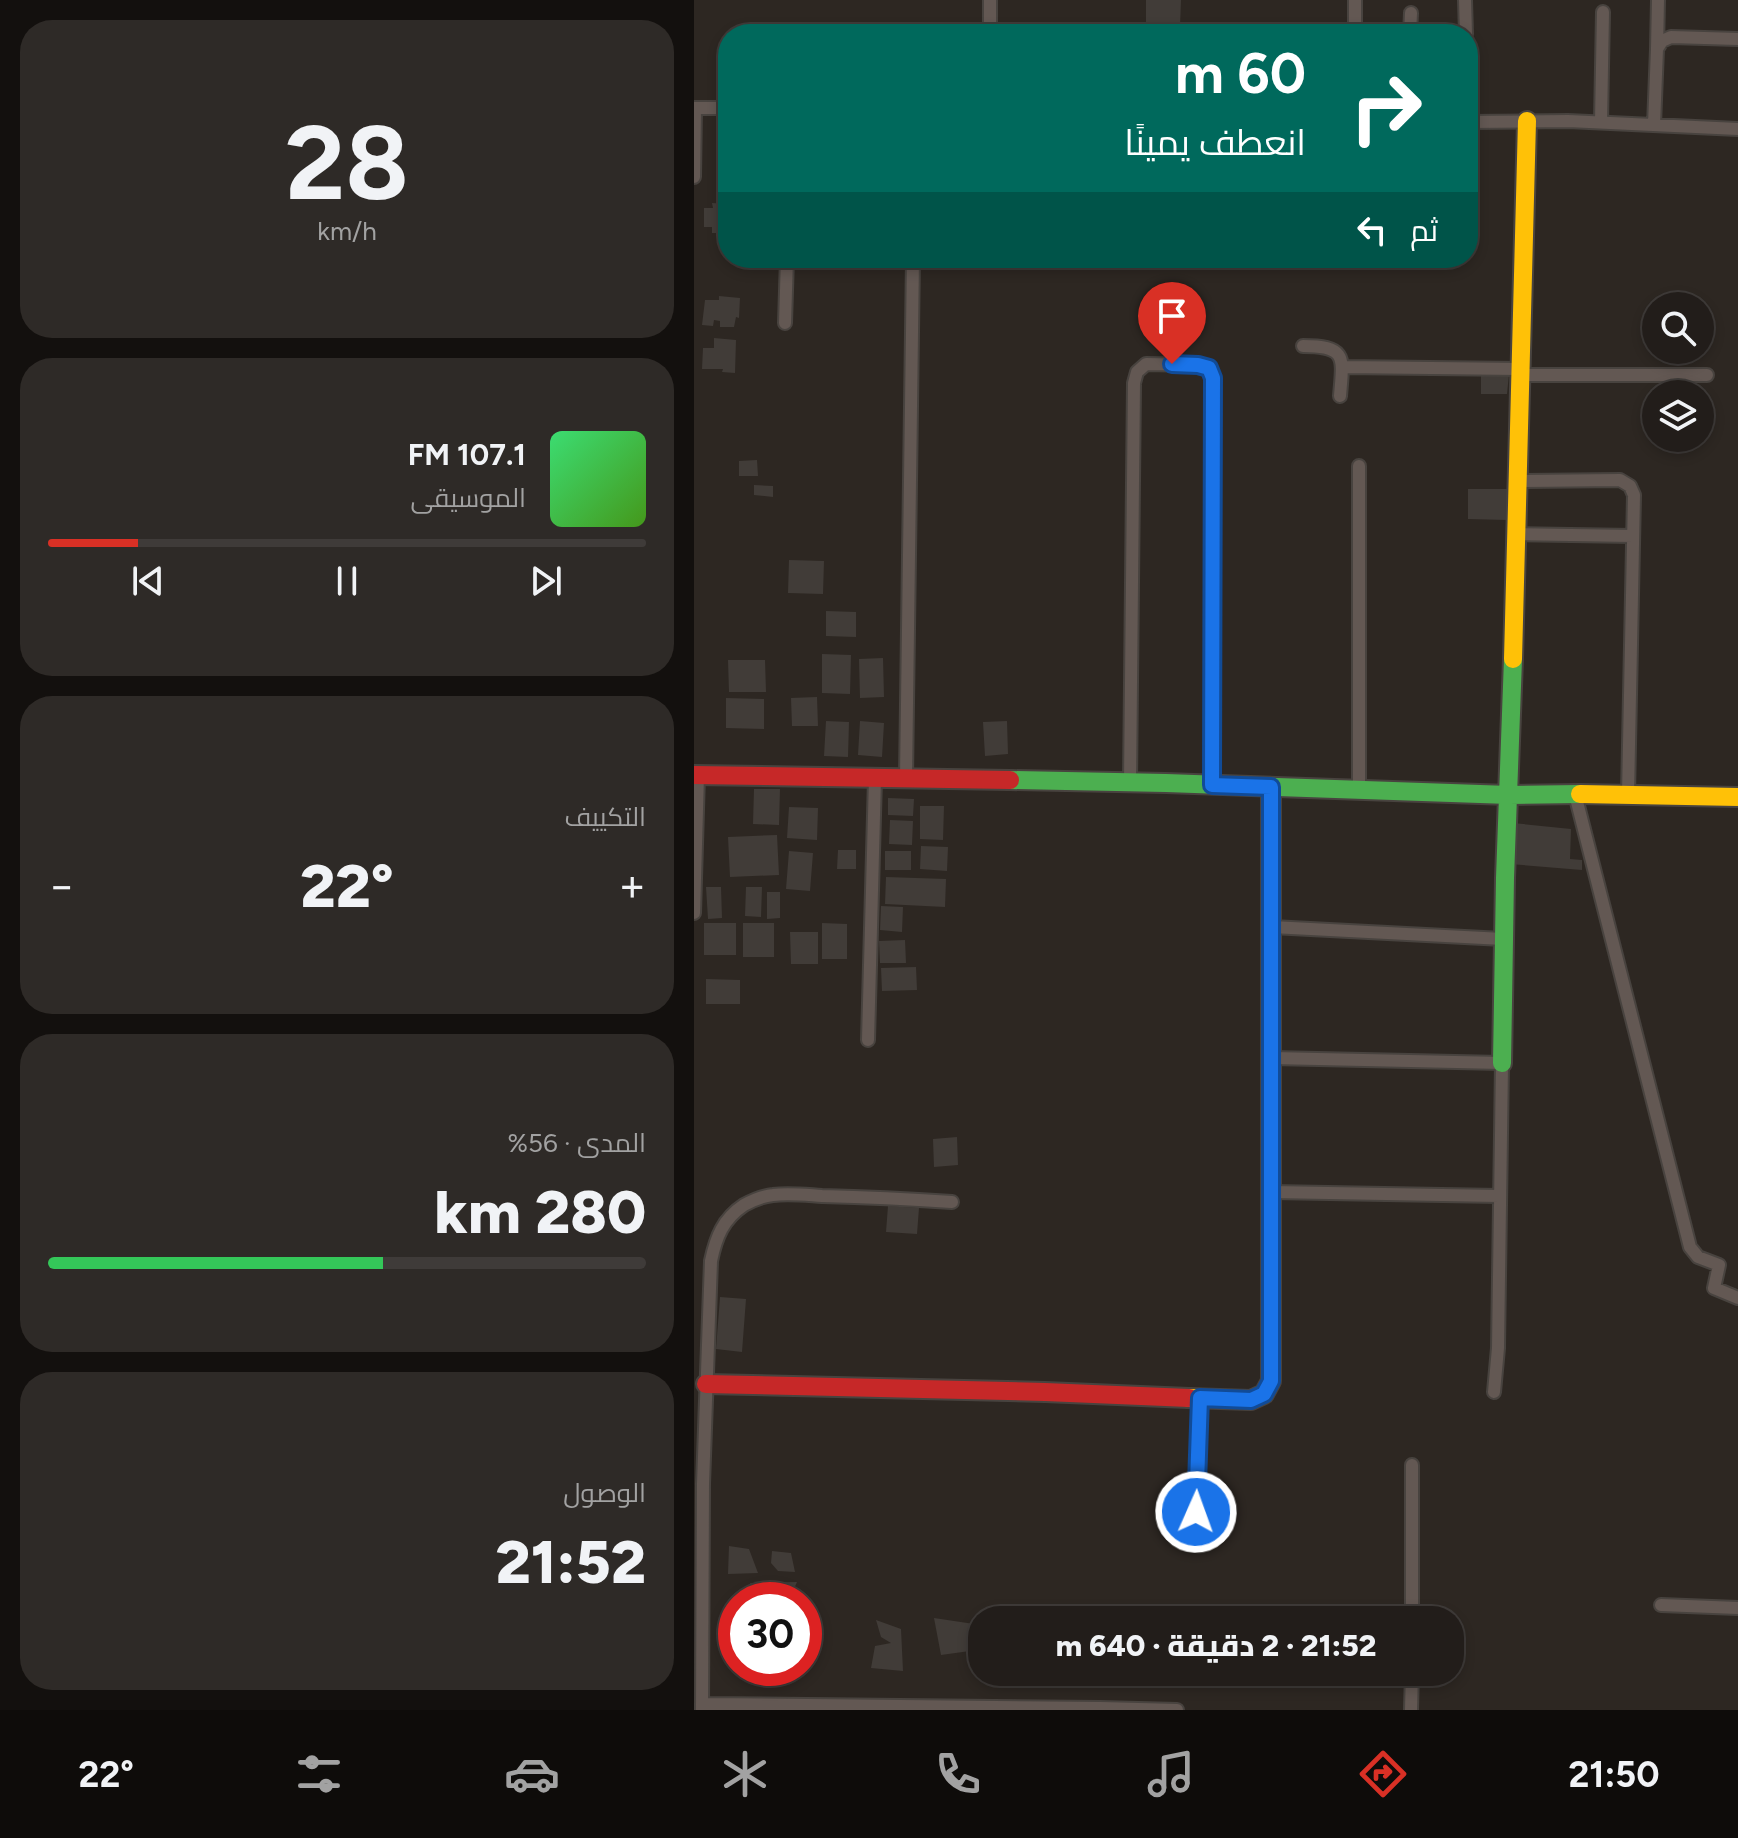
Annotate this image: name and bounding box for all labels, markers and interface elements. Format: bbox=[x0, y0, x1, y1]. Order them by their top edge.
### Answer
text: 60 m bbox=[1175, 40, 1306, 107]
icon: right bbox=[1334, 56, 1438, 160]
text: 28 bbox=[285, 100, 409, 225]
text: انعطف يمينًا bbox=[1124, 121, 1306, 164]
icon: left bbox=[1350, 208, 1394, 252]
text: ثم bbox=[1410, 212, 1438, 249]
text: km/h bbox=[317, 215, 377, 247]
pin bbox=[1138, 282, 1206, 364]
map controls bbox=[1642, 292, 1714, 452]
button: search bbox=[1642, 292, 1714, 364]
icon: arrive bbox=[1150, 294, 1194, 338]
button: layers bbox=[1642, 380, 1714, 452]
text: 107.1 FM bbox=[408, 436, 526, 473]
text: الموسيقى bbox=[411, 482, 526, 514]
icon: previous bbox=[126, 559, 170, 603]
icon: pause bbox=[325, 559, 369, 603]
icon: next bbox=[524, 559, 568, 603]
text: التكييف bbox=[564, 801, 646, 833]
text: 22° bbox=[300, 850, 394, 922]
text: − bbox=[48, 859, 75, 912]
text: + bbox=[619, 859, 646, 912]
text: المدى · 56% bbox=[508, 1127, 646, 1159]
text: 280 km bbox=[434, 1176, 646, 1248]
position arrow bbox=[1154, 1470, 1238, 1554]
text: الوصول bbox=[563, 1477, 646, 1509]
text: 21:52 bbox=[495, 1526, 646, 1598]
speed limit sign: 30 bbox=[718, 1582, 822, 1686]
text: 21:52 · 2 دقيقة · 640 m bbox=[1056, 1627, 1376, 1664]
icon: filters bbox=[291, 1746, 347, 1802]
icon: car bbox=[504, 1746, 560, 1802]
icon: climate bbox=[717, 1746, 773, 1802]
icon: phone bbox=[930, 1746, 986, 1802]
icon: music bbox=[1143, 1746, 1199, 1802]
icon: directions bbox=[1355, 1746, 1411, 1802]
text: 22° bbox=[79, 1753, 134, 1796]
text: 21:50 bbox=[1568, 1753, 1660, 1796]

